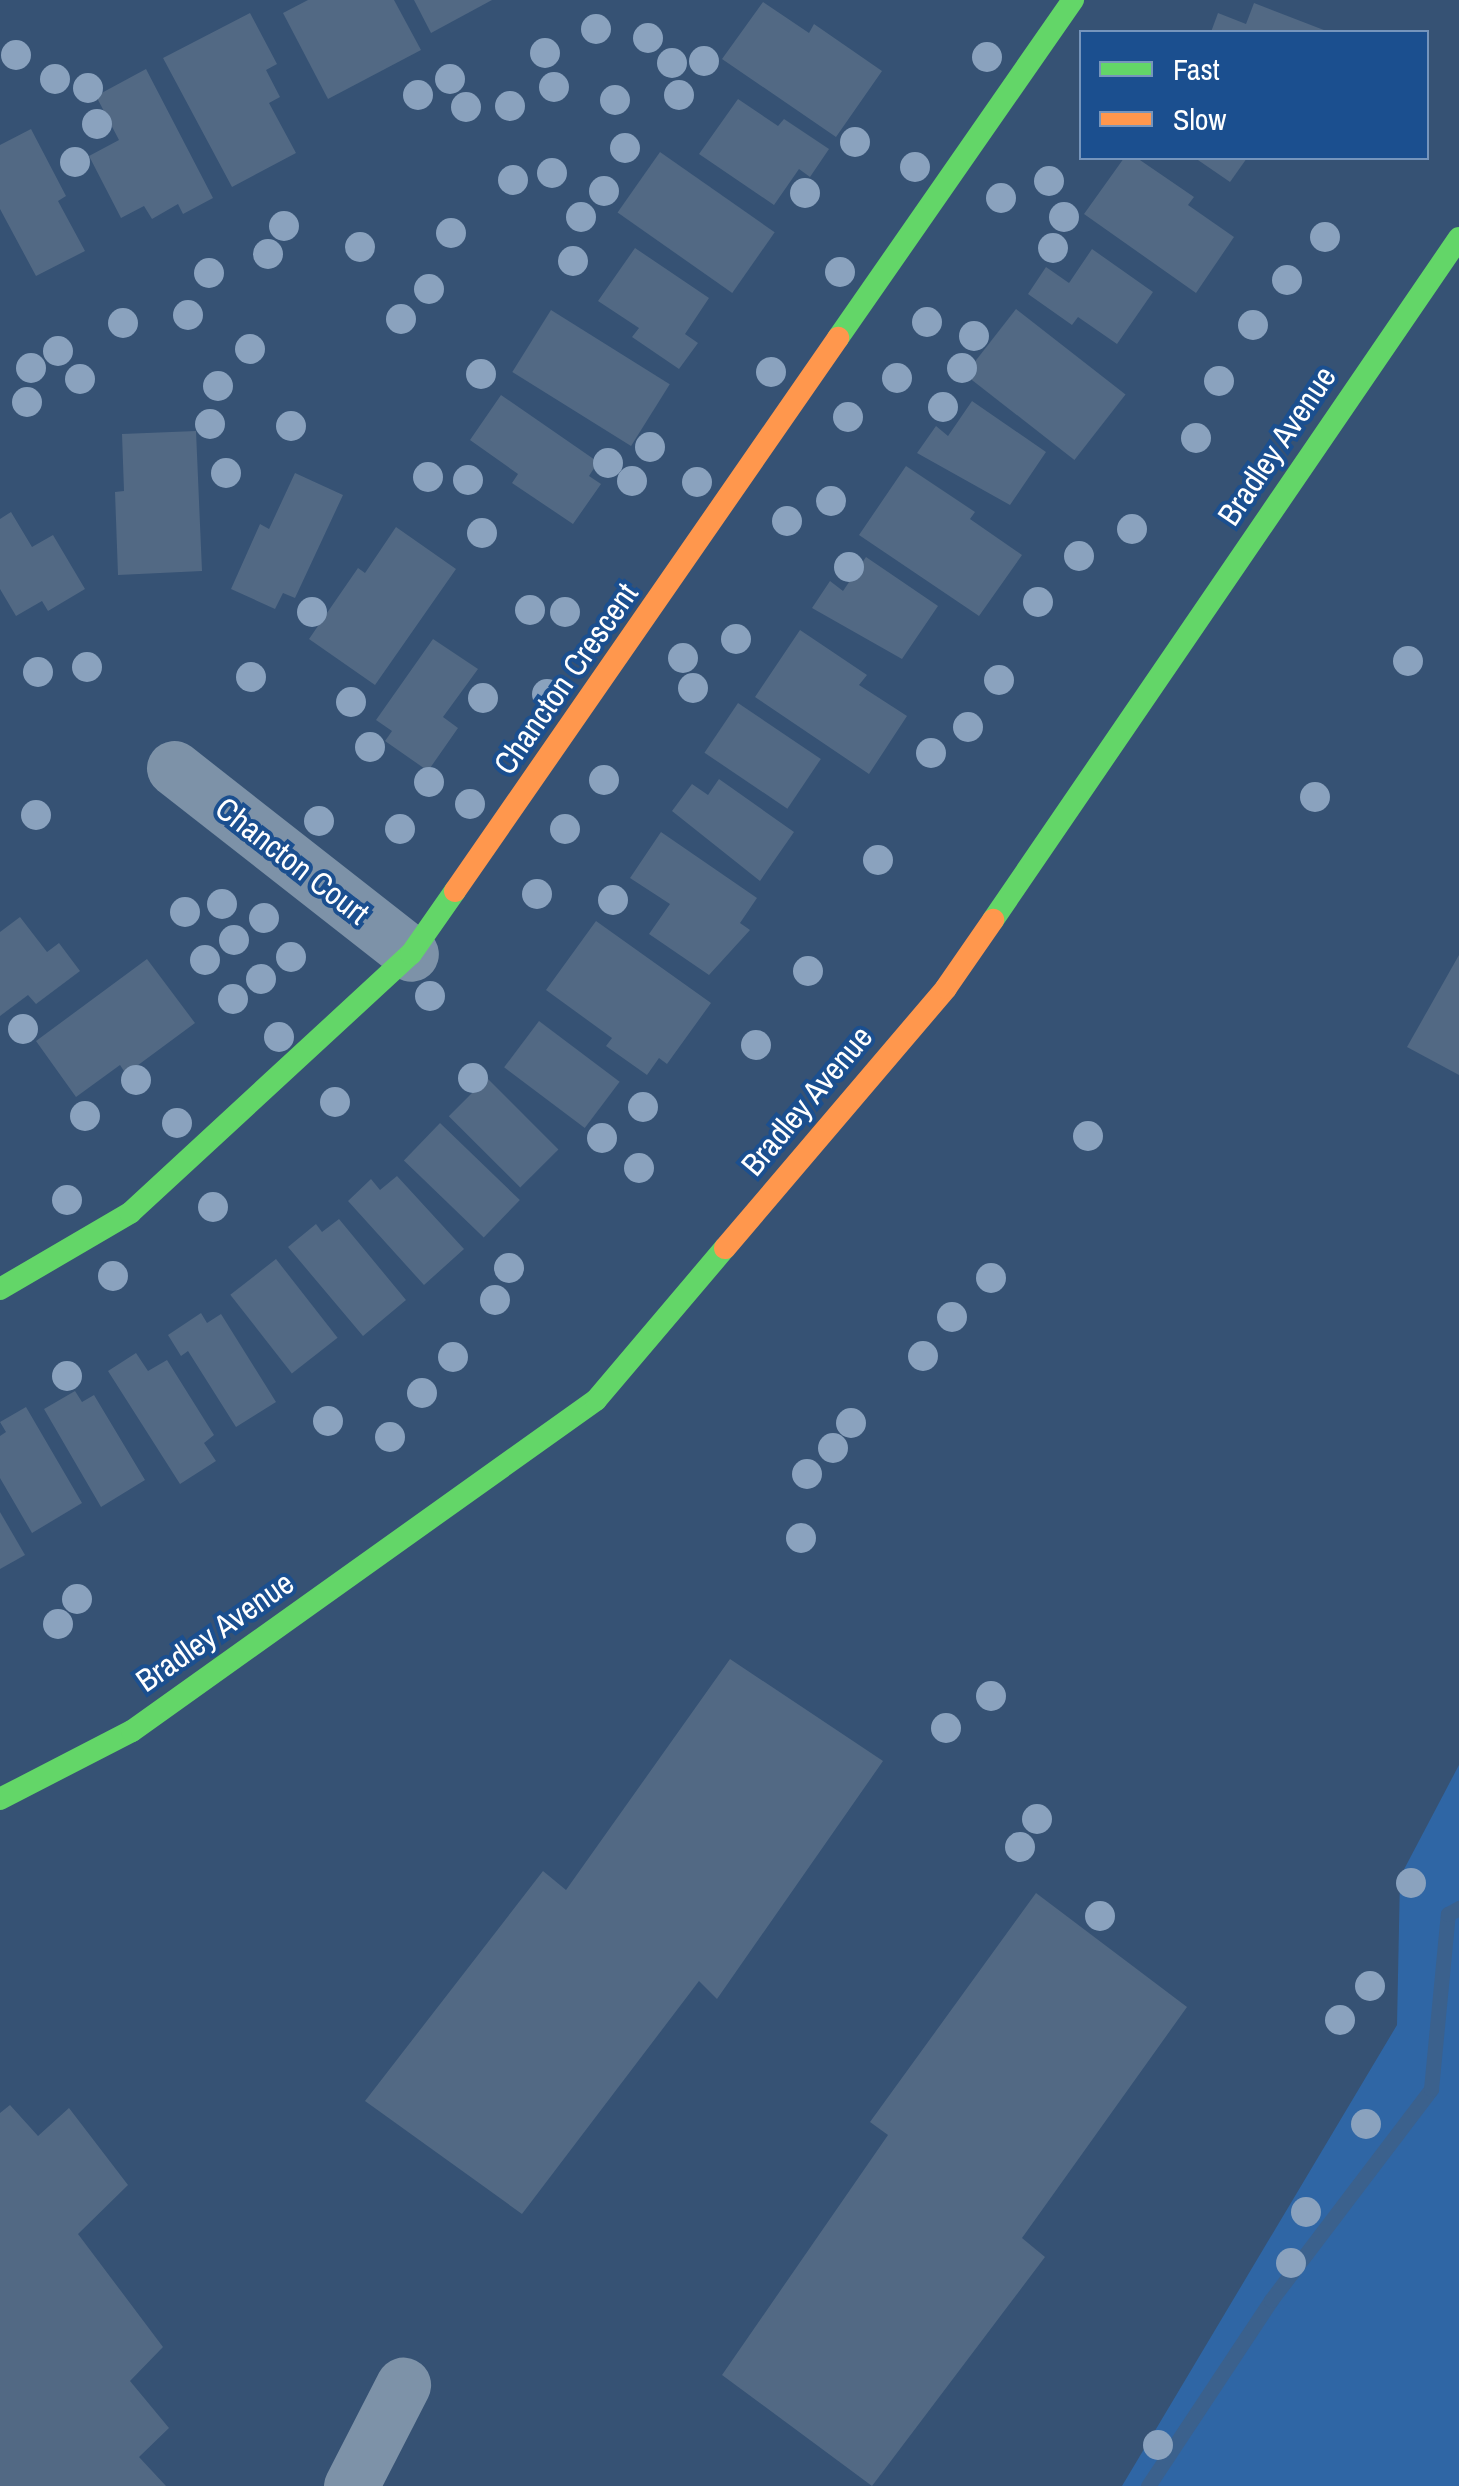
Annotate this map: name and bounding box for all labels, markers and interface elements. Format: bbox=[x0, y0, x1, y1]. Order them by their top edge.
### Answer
legend bbox=[1079, 30, 1429, 160]
text: Fast bbox=[1173, 49, 1220, 89]
text: Slow bbox=[1173, 99, 1226, 139]
street label: Bradley Avenue bbox=[1209, 359, 1345, 533]
street label: Chancton Crescent bbox=[486, 576, 646, 782]
street label: Chancton Court bbox=[208, 789, 376, 933]
street label: Bradley Avenue bbox=[733, 1018, 881, 1184]
street label: Bradley Avenue bbox=[128, 1563, 302, 1701]

